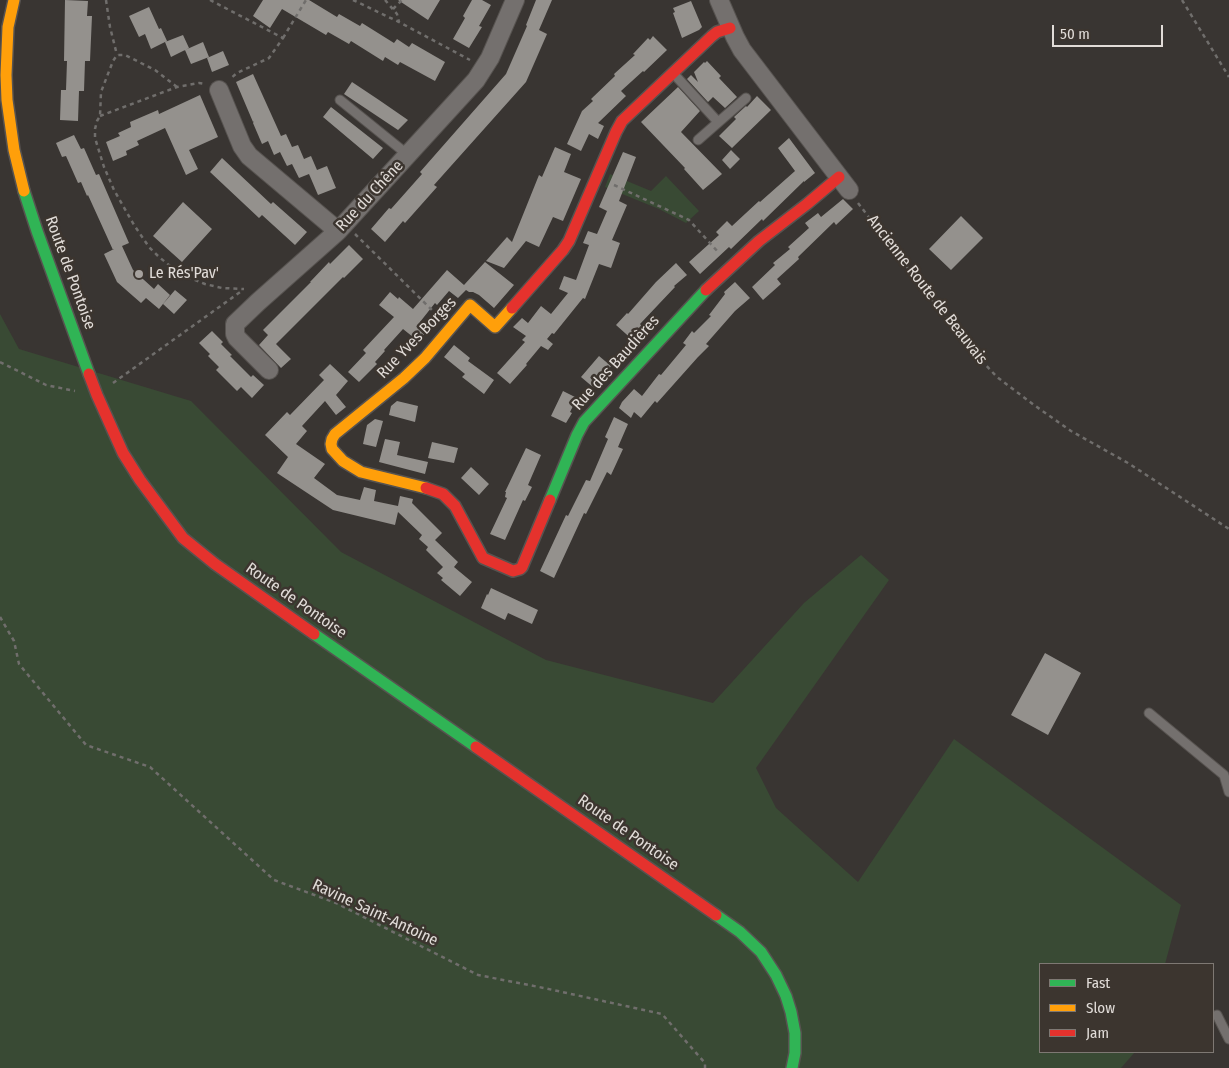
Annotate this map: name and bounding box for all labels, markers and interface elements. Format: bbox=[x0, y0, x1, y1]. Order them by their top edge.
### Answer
scale bar bbox=[1054, 15, 1165, 47]
text: 50 m bbox=[1060, 25, 1090, 43]
street label: Rue du Chêne bbox=[332, 157, 408, 235]
street label: Ancienne Route de Beauvais bbox=[863, 211, 991, 369]
street label: Route de Pontoise bbox=[41, 214, 99, 332]
place label: Le Rés'Pav' bbox=[149, 264, 219, 284]
marker: Le Rés'Pav' bbox=[133, 268, 145, 280]
street label: Rue Yves Borges bbox=[373, 293, 461, 383]
street label: Rue des Baudières bbox=[568, 312, 664, 414]
street label: Route de Pontoise bbox=[242, 559, 350, 643]
street label: Route de Pontoise bbox=[574, 791, 682, 875]
street label: Ravine Saint-Antoine bbox=[309, 875, 441, 951]
legend bbox=[1039, 963, 1214, 1053]
text: Fast bbox=[1086, 974, 1110, 992]
text: Slow bbox=[1086, 999, 1115, 1017]
text: Jam bbox=[1086, 1024, 1109, 1042]

